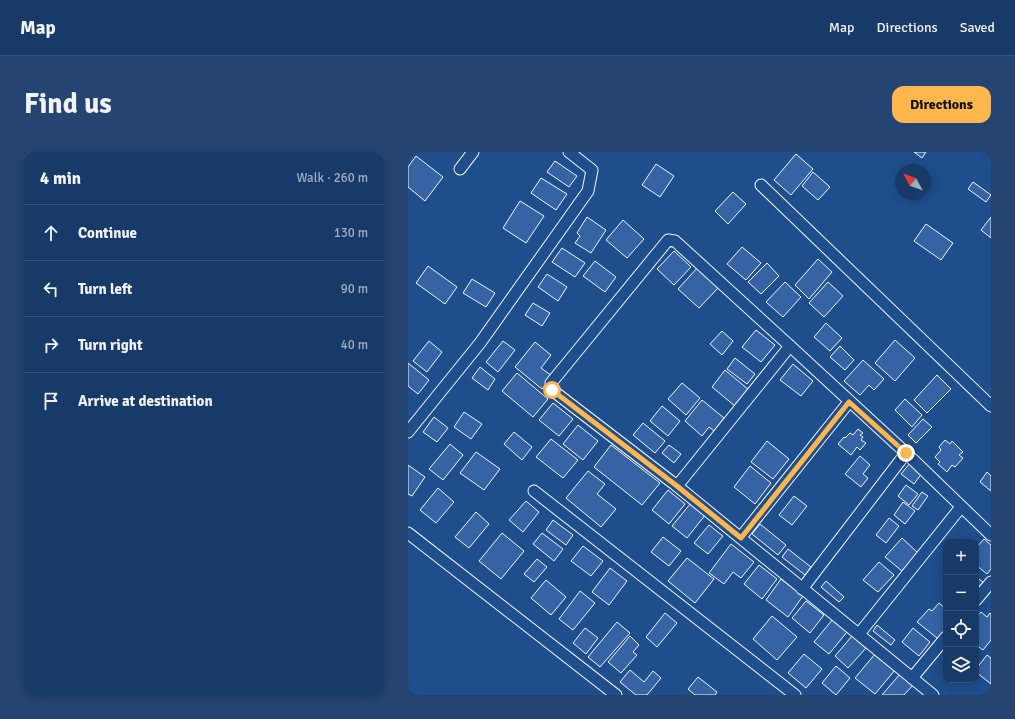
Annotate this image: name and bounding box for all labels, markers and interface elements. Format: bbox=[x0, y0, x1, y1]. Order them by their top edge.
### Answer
text: Map bbox=[20, 16, 56, 40]
text: Map bbox=[829, 19, 855, 36]
text: Directions bbox=[877, 19, 938, 36]
text: Saved bbox=[960, 19, 995, 36]
button: Directions bbox=[892, 86, 991, 123]
text: Find us bbox=[24, 87, 112, 121]
north arrow bbox=[895, 164, 931, 200]
text: 4 min bbox=[40, 168, 81, 189]
text: Walk · 260 m bbox=[297, 170, 368, 186]
icon: ahead bbox=[40, 222, 62, 244]
text: Continue bbox=[78, 224, 137, 242]
text: 130 m bbox=[334, 225, 368, 241]
icon: left bbox=[40, 278, 62, 300]
text: Turn left bbox=[78, 280, 132, 298]
text: 90 m bbox=[341, 281, 368, 297]
icon: right bbox=[40, 334, 62, 356]
text: Turn right bbox=[78, 336, 143, 354]
text: 40 m bbox=[341, 337, 368, 353]
route start bbox=[543, 381, 561, 399]
icon: arrive bbox=[40, 390, 62, 412]
text: Arrive at destination bbox=[78, 392, 213, 410]
route end bbox=[897, 444, 915, 462]
map controls bbox=[943, 539, 979, 683]
button: + bbox=[943, 539, 979, 575]
button: − bbox=[943, 575, 979, 611]
button: locate bbox=[943, 611, 979, 647]
button: layers bbox=[943, 647, 979, 683]

